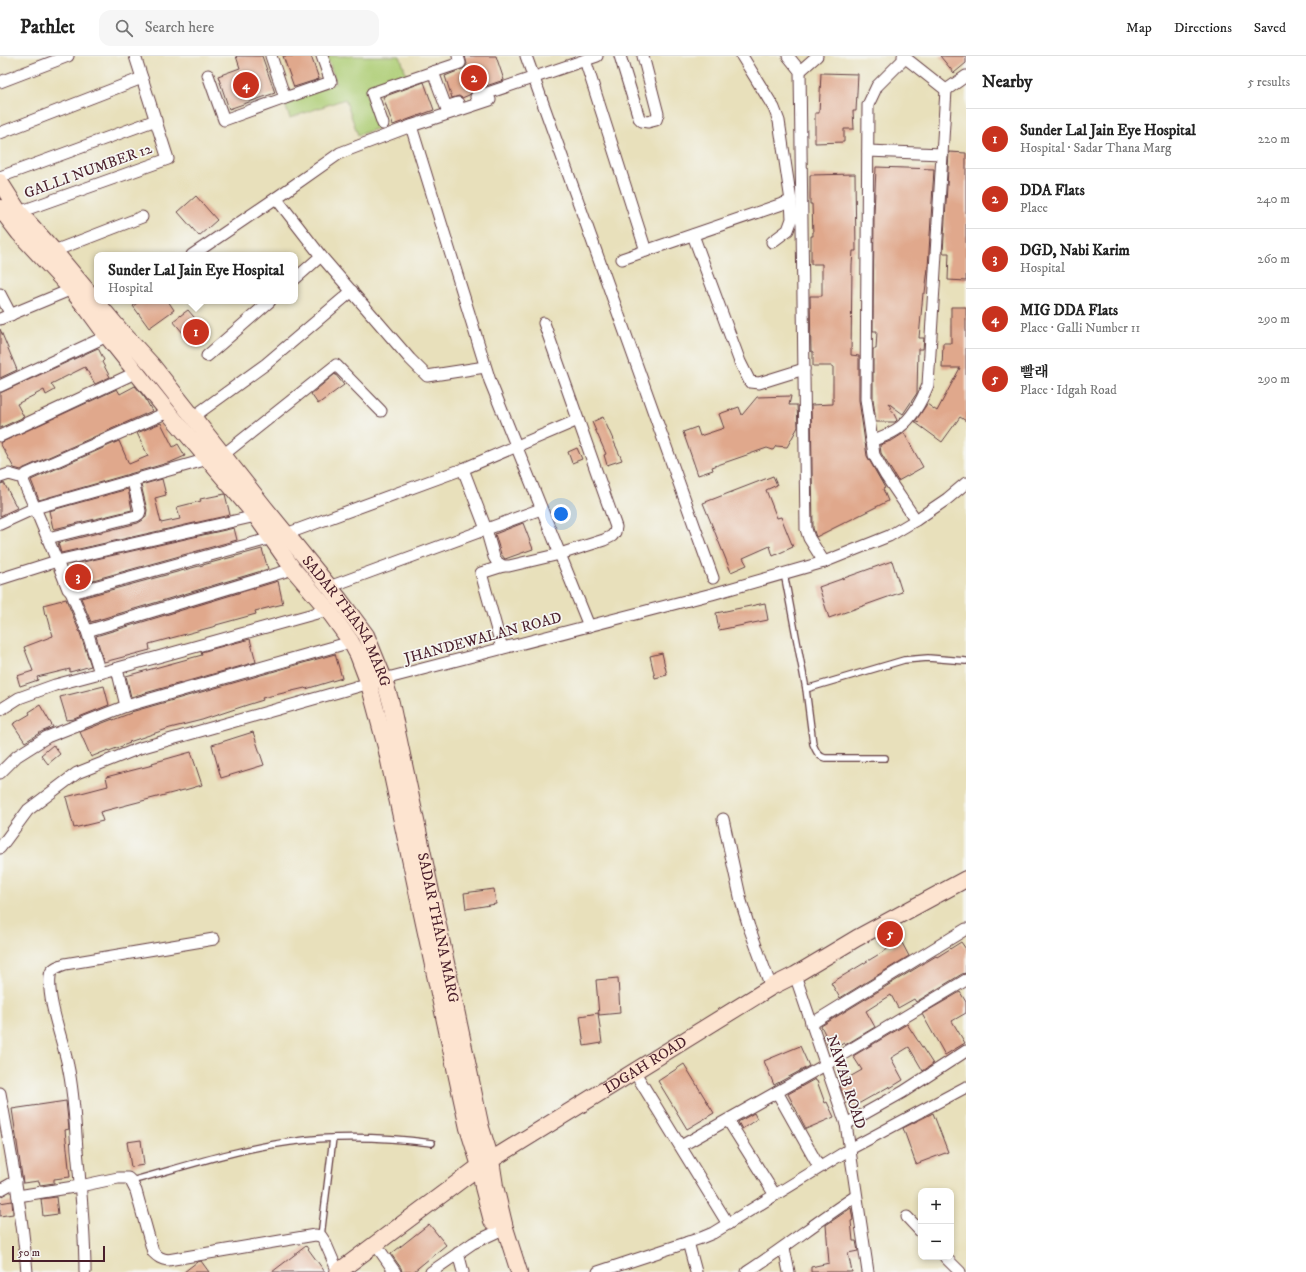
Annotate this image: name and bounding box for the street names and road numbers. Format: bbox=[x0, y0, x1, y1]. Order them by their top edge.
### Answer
street label: GALLI NUMBER 12 bbox=[21, 139, 155, 203]
street label: SADAR THANA MARG bbox=[298, 552, 395, 689]
street label: JHANDEWALAN ROAD bbox=[400, 608, 564, 669]
street label: SADAR THANA MARG bbox=[413, 851, 464, 1005]
street label: IDGAH ROAD bbox=[600, 1032, 690, 1098]
street label: NAWAB ROAD bbox=[822, 1033, 870, 1131]

